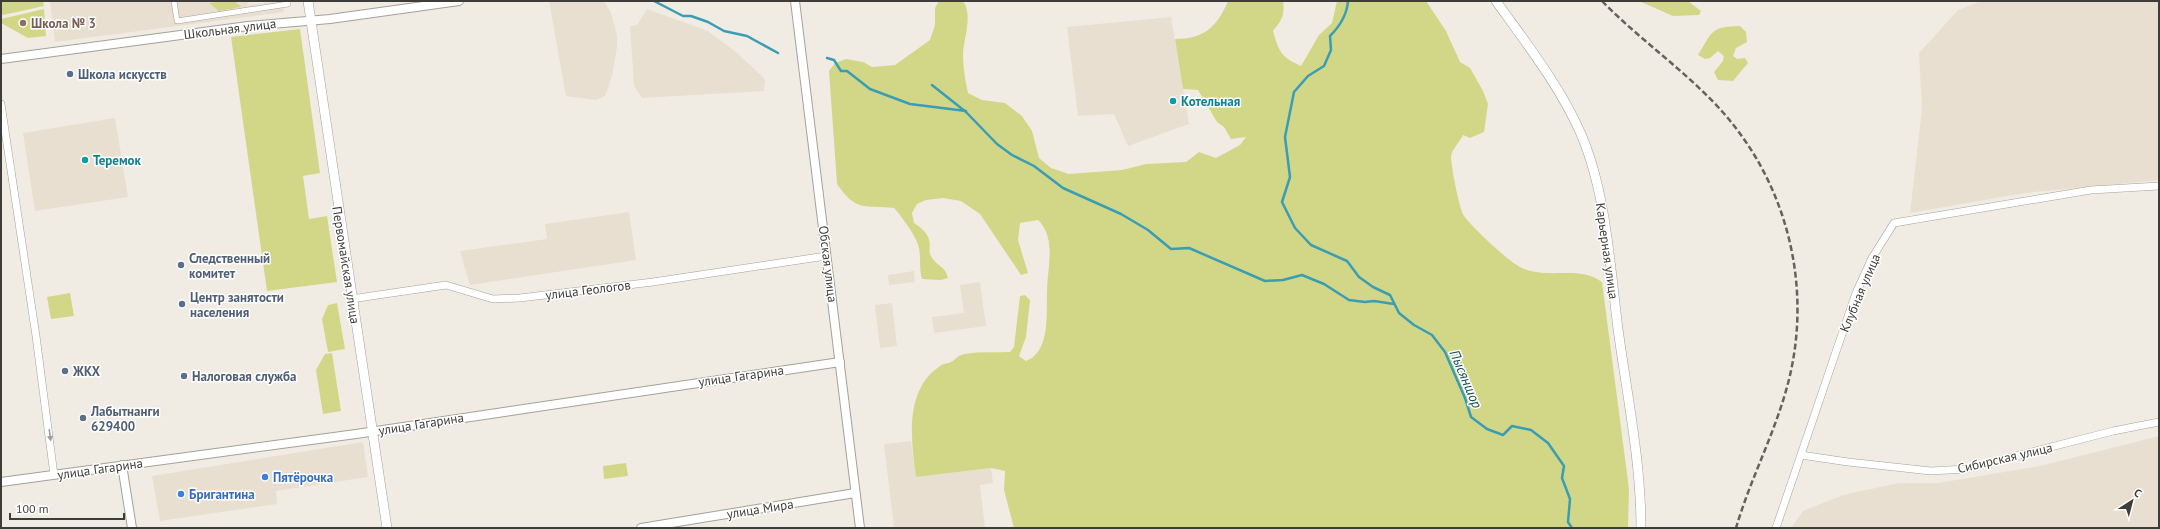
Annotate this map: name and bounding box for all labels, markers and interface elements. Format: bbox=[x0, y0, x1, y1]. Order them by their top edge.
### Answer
place label: Школа № 3 bbox=[31, 15, 96, 32]
street label: Школьная улица bbox=[183, 15, 277, 43]
marker: Школа № 3 bbox=[18, 18, 28, 28]
place label: Школа искусств bbox=[78, 66, 167, 83]
marker: Школа искусств bbox=[65, 69, 75, 79]
place label: Котельная bbox=[1181, 93, 1240, 110]
marker: Котельная bbox=[1168, 96, 1178, 106]
place label: Теремок bbox=[93, 152, 142, 169]
marker: Теремок bbox=[80, 155, 90, 165]
street label: Карьерная улица bbox=[1592, 202, 1622, 300]
street label: Первомайская улица bbox=[328, 205, 364, 325]
street label: Обская улица bbox=[815, 225, 841, 303]
place label: Следственный комитет bbox=[189, 250, 270, 282]
street label: Клубная улица bbox=[1836, 251, 1884, 335]
marker: Следственный комитет bbox=[176, 260, 186, 270]
street label: улица Геологов bbox=[544, 276, 632, 304]
place label: Центр занятости населения bbox=[190, 289, 284, 321]
marker: Центр занятости населения bbox=[177, 299, 187, 309]
water label: Пысяншор bbox=[1446, 347, 1486, 411]
street label: улица Гагарина bbox=[697, 362, 785, 390]
place label: ЖКХ bbox=[72, 363, 101, 380]
marker: ЖКХ bbox=[60, 366, 70, 376]
place label: Налоговая служба bbox=[192, 368, 296, 385]
marker: Налоговая служба bbox=[179, 371, 189, 381]
place label: Лабытнанги 629400 bbox=[90, 403, 159, 435]
street label: улица Гагарина bbox=[377, 409, 465, 439]
marker: Лабытнанги 629400 bbox=[78, 413, 88, 423]
one-way arrow bbox=[47, 429, 53, 441]
street label: Сибирская улица bbox=[1956, 439, 2054, 477]
street label: улица Гагарина bbox=[56, 455, 144, 483]
place label: Пятёрочка bbox=[273, 469, 333, 486]
marker: Пятёрочка bbox=[260, 472, 270, 482]
north arrow bbox=[2112, 481, 2152, 521]
text: С bbox=[2131, 485, 2144, 500]
place label: Бригантина bbox=[189, 486, 255, 503]
marker: Бригантина bbox=[176, 489, 186, 499]
scale bar bbox=[10, 495, 124, 521]
street label: улица Мира bbox=[725, 495, 795, 523]
text: 100 m bbox=[16, 501, 49, 516]

